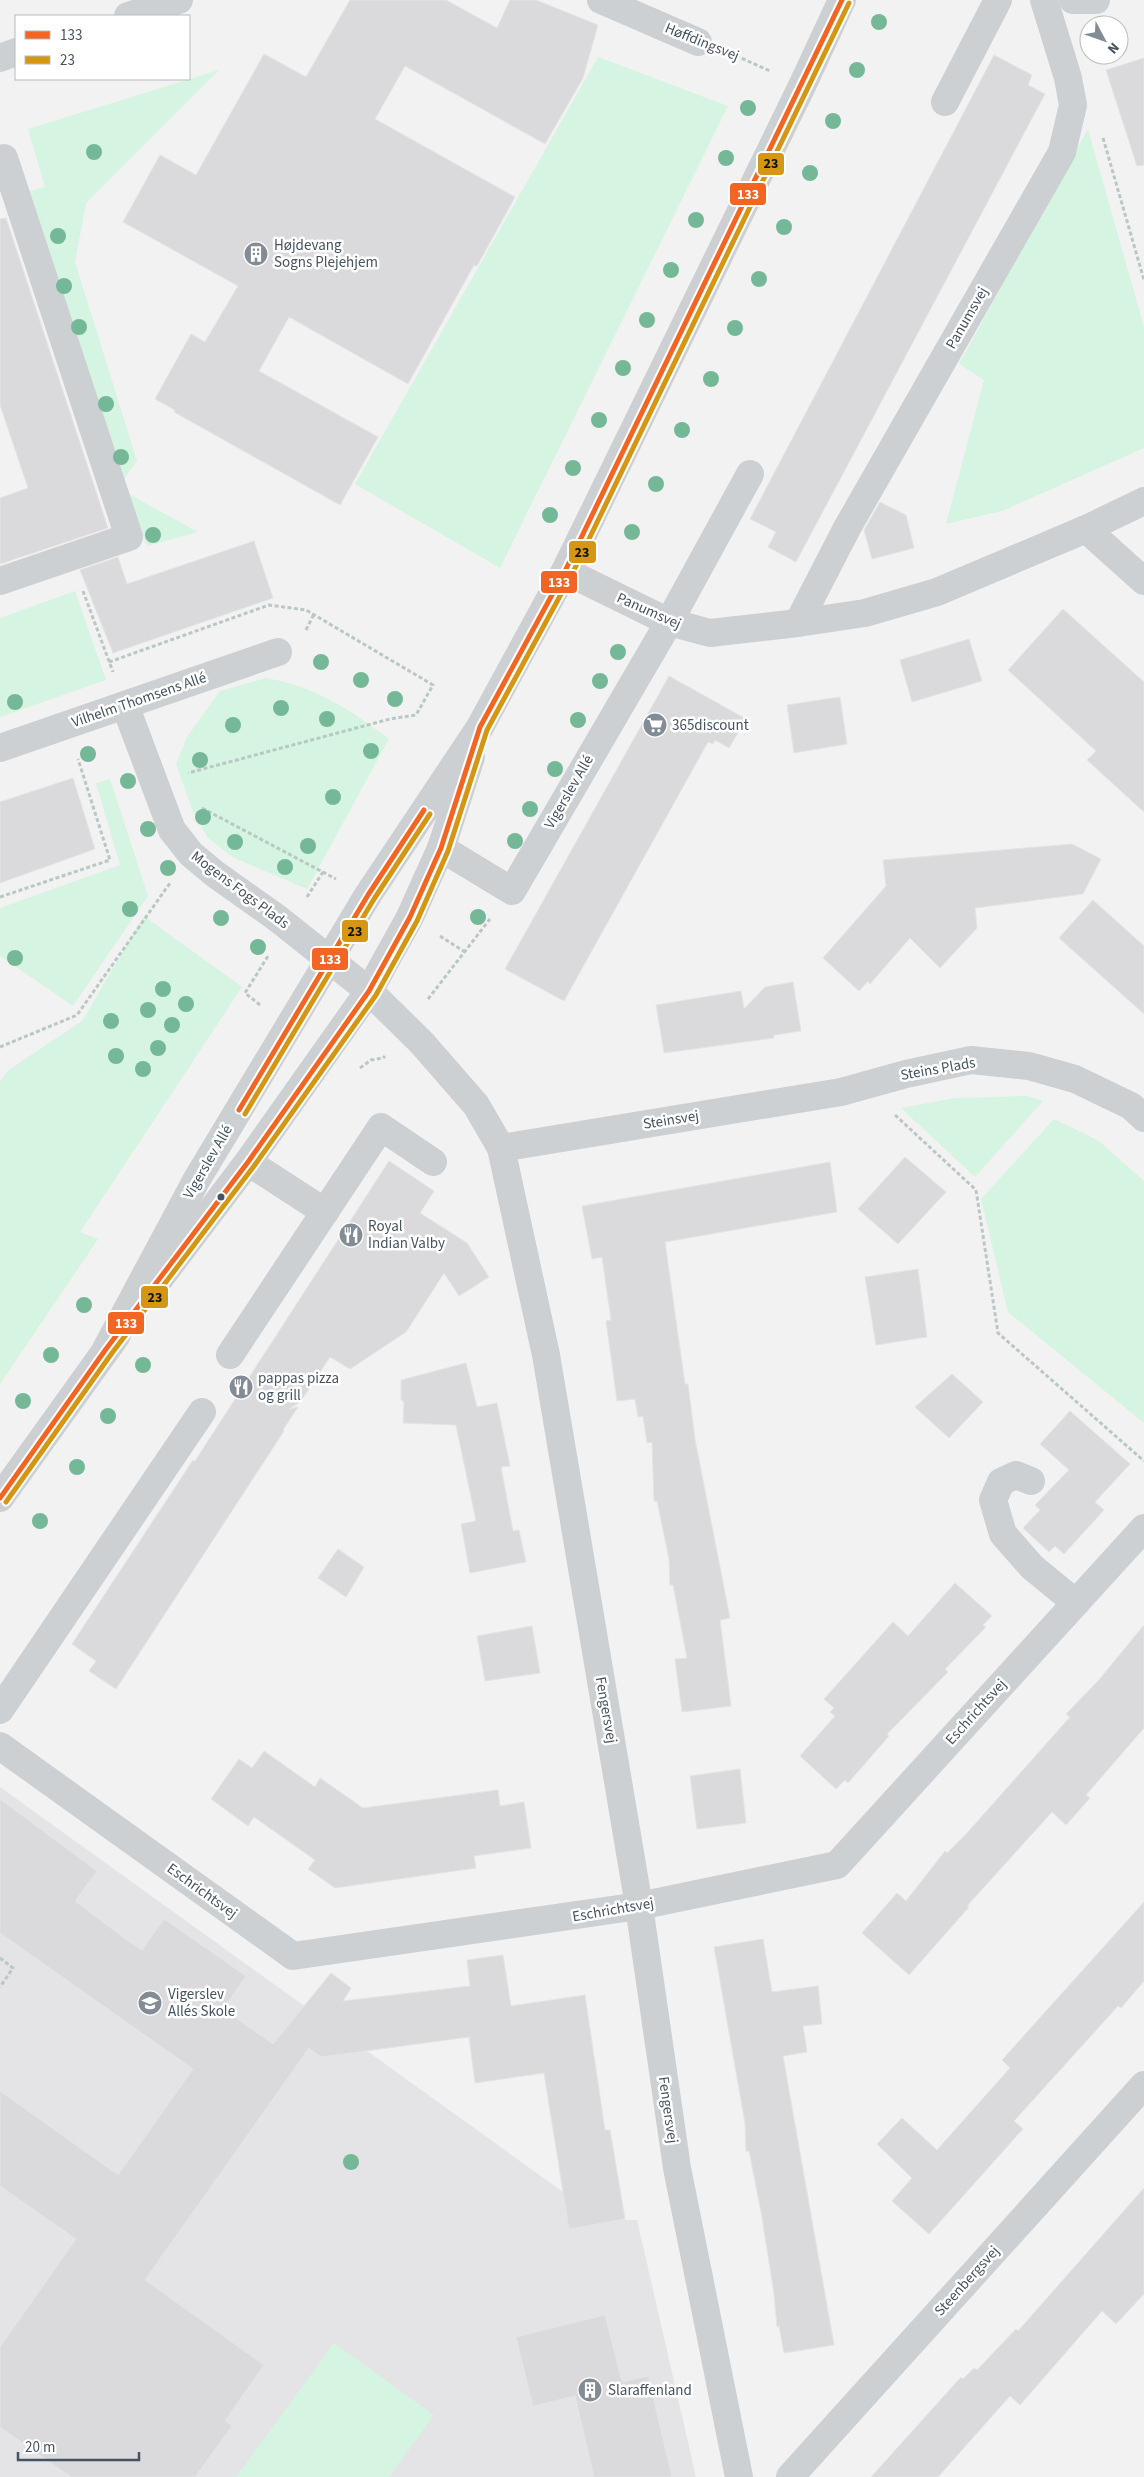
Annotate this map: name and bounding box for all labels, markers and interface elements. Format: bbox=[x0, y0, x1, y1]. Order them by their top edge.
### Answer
legend bbox=[15, 15, 190, 80]
north arrow bbox=[1079, 15, 1129, 65]
street label: Høffdingsvej bbox=[662, 18, 742, 66]
text: 133 bbox=[60, 25, 82, 46]
text: N bbox=[1102, 38, 1124, 58]
text: 23 bbox=[60, 50, 75, 71]
line badge: 23 bbox=[757, 152, 785, 176]
text: 23 bbox=[764, 154, 778, 174]
line badge: 133 bbox=[729, 182, 767, 206]
text: 133 bbox=[737, 185, 759, 205]
place label: Højdevang Sogns Plejehjem bbox=[274, 235, 378, 273]
building icon: Højdevang Sogns Plejehjem bbox=[243, 241, 269, 267]
street label: Panumsvej bbox=[941, 283, 993, 353]
line badge: 23 bbox=[568, 540, 597, 564]
text: 23 bbox=[575, 543, 589, 563]
line badge: 133 bbox=[540, 570, 578, 594]
text: 133 bbox=[548, 573, 570, 593]
street label: Panumsvej bbox=[613, 587, 685, 635]
street label: Vilhelm Thomsens Allé bbox=[69, 667, 209, 733]
supermarket icon: 365discount bbox=[642, 712, 668, 738]
place label: 365discount bbox=[672, 715, 749, 736]
street label: Vigerslev Allé bbox=[539, 751, 599, 833]
street label: Mogens Fogs Plads bbox=[187, 846, 293, 934]
line badge: 23 bbox=[341, 919, 369, 943]
text: 23 bbox=[348, 922, 362, 942]
line badge: 133 bbox=[311, 947, 349, 971]
text: 133 bbox=[319, 950, 341, 970]
street label: Steins Plads bbox=[899, 1052, 977, 1086]
street label: Steinsvej bbox=[642, 1105, 700, 1135]
street label: Vigerslev Allé bbox=[178, 1121, 238, 1203]
unlabelled marker bbox=[216, 1192, 226, 1202]
place label: Royal Indian Valby bbox=[368, 1216, 445, 1254]
restaurant icon: Royal Indian Valby bbox=[338, 1222, 364, 1248]
line badge: 23 bbox=[140, 1285, 169, 1309]
text: 23 bbox=[148, 1288, 162, 1308]
line badge: 133 bbox=[107, 1311, 145, 1335]
text: 133 bbox=[115, 1314, 137, 1334]
place label: pappas pizza og grill bbox=[258, 1368, 339, 1406]
restaurant icon: pappas pizza og grill bbox=[228, 1374, 254, 1400]
street label: Eschrichtsvej bbox=[941, 1674, 1011, 1750]
street label: Fengersvej bbox=[590, 1675, 622, 1745]
street label: Eschrichtsvej bbox=[163, 1858, 241, 1924]
street label: Eschrichtsvej bbox=[571, 1893, 655, 1927]
place label: Vigerslev Allés Skole bbox=[168, 1984, 235, 2022]
school or university icon: Vigerslev Allés Skole bbox=[137, 1990, 163, 2016]
street label: Fengersvej bbox=[653, 2075, 683, 2145]
street label: Steenbergsvej bbox=[930, 2241, 1004, 2321]
building icon: Slaraffenland bbox=[577, 2377, 603, 2403]
place label: Slaraffenland bbox=[608, 2380, 692, 2401]
scale bar bbox=[18, 2430, 139, 2462]
text: 20 m bbox=[25, 2437, 55, 2458]

